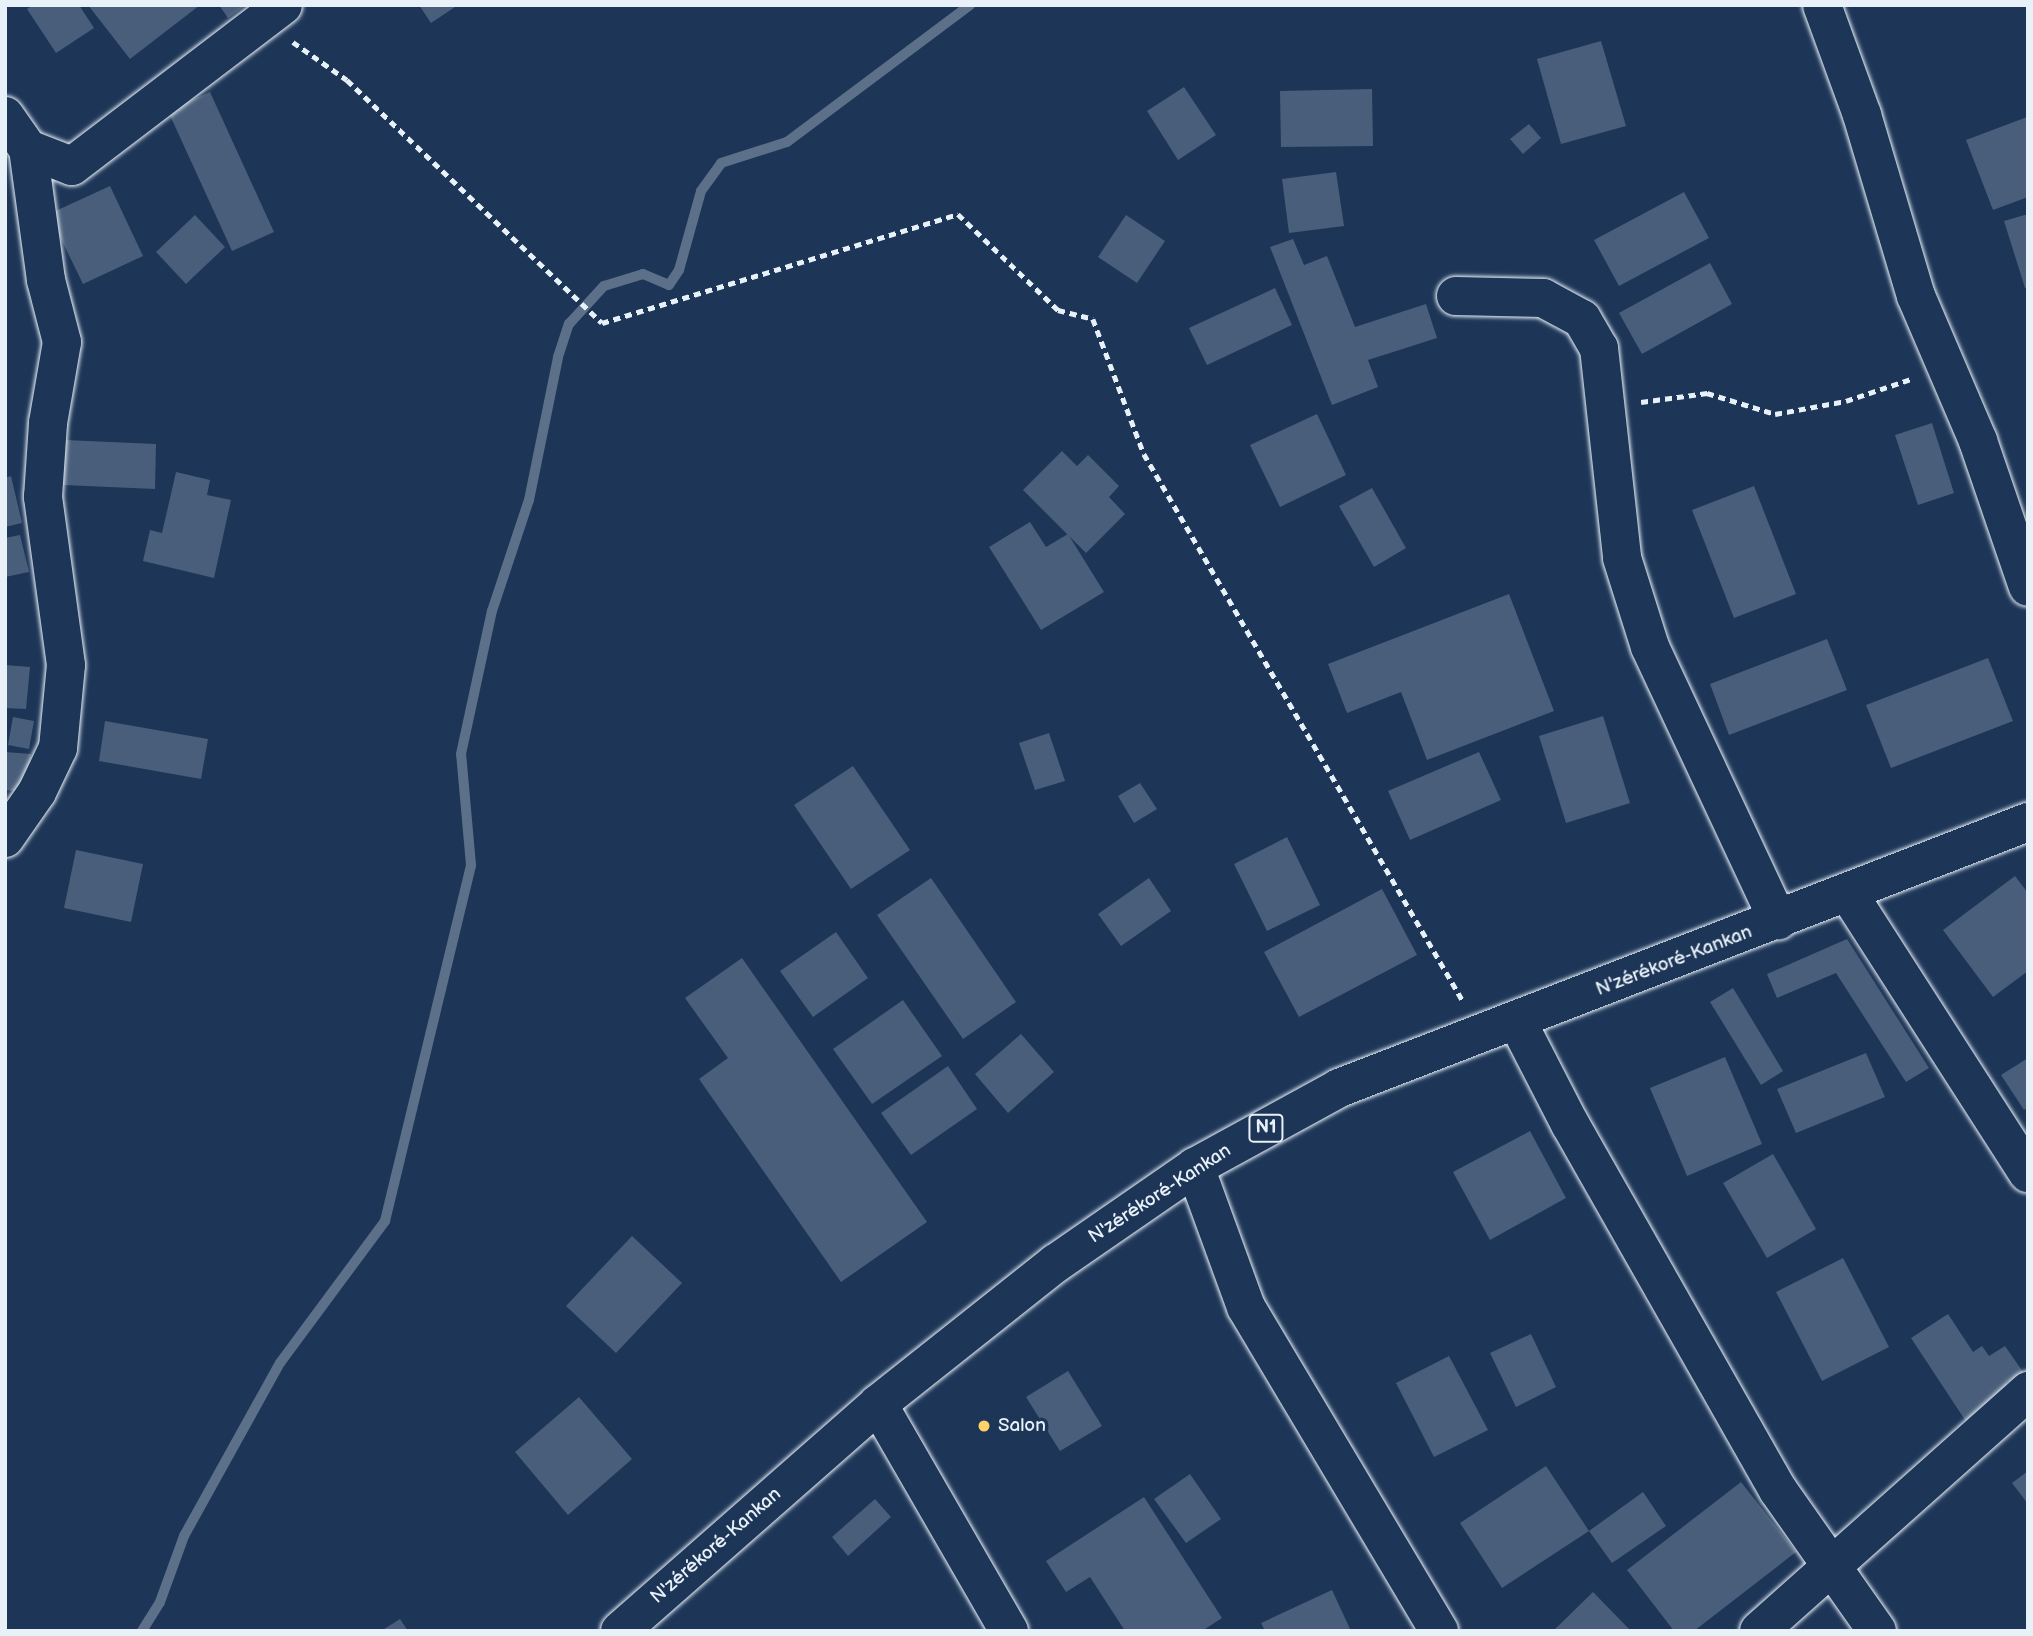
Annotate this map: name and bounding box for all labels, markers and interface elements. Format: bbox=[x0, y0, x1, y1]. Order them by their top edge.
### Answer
street label: N'zérékoré-Kankan bbox=[1593, 921, 1755, 1001]
road number: N1 bbox=[1247, 1114, 1285, 1142]
street label: N'zérékoré-Kankan bbox=[1084, 1139, 1236, 1249]
place label: Salon bbox=[998, 1415, 1046, 1437]
marker: Salon bbox=[976, 1418, 992, 1434]
street label: N'zérékoré-Kankan bbox=[646, 1483, 786, 1609]

